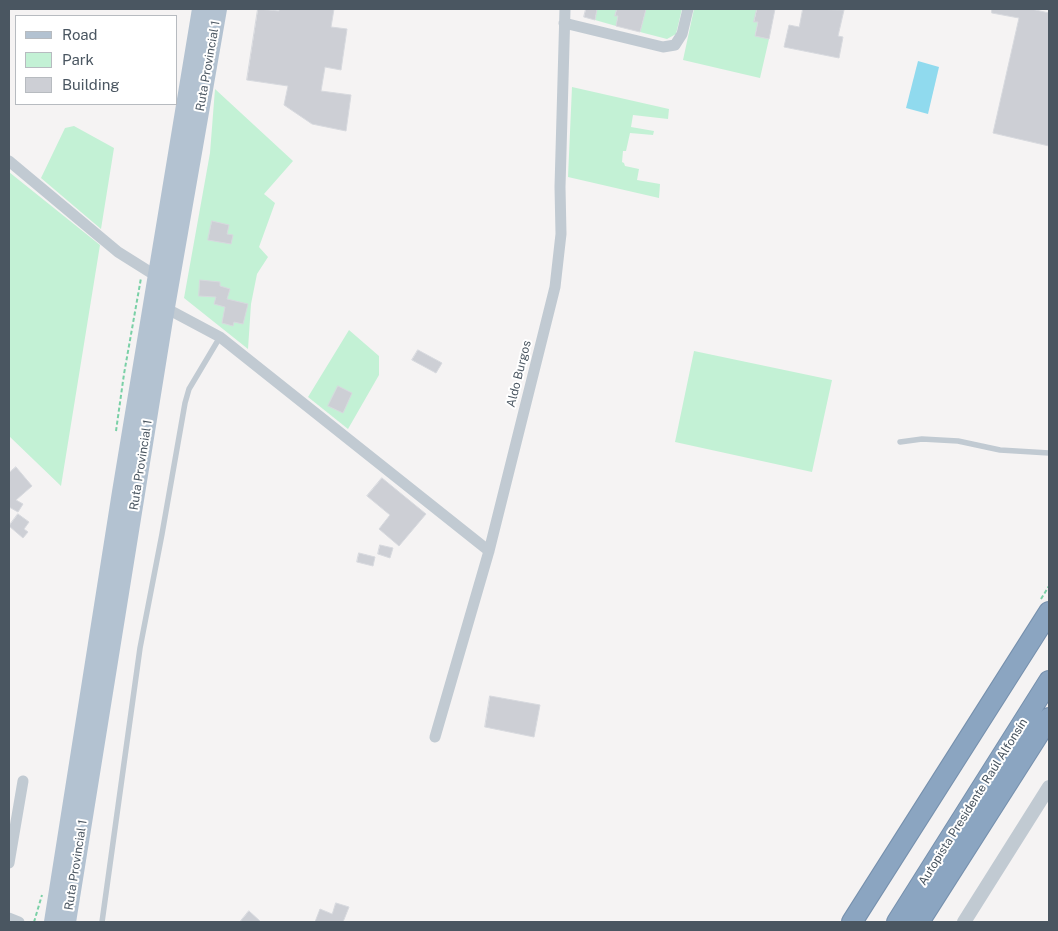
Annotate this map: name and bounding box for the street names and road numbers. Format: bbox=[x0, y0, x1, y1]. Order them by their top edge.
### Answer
street label: Ruta Provincial 1 bbox=[193, 20, 223, 112]
street label: Aldo Burgos bbox=[504, 339, 534, 409]
street label: Ruta Provincial 1 bbox=[127, 419, 155, 511]
street label: Autopista Presidente Raúl Alfonsín bbox=[915, 716, 1031, 888]
street label: Ruta Provincial 1 bbox=[62, 819, 90, 911]

